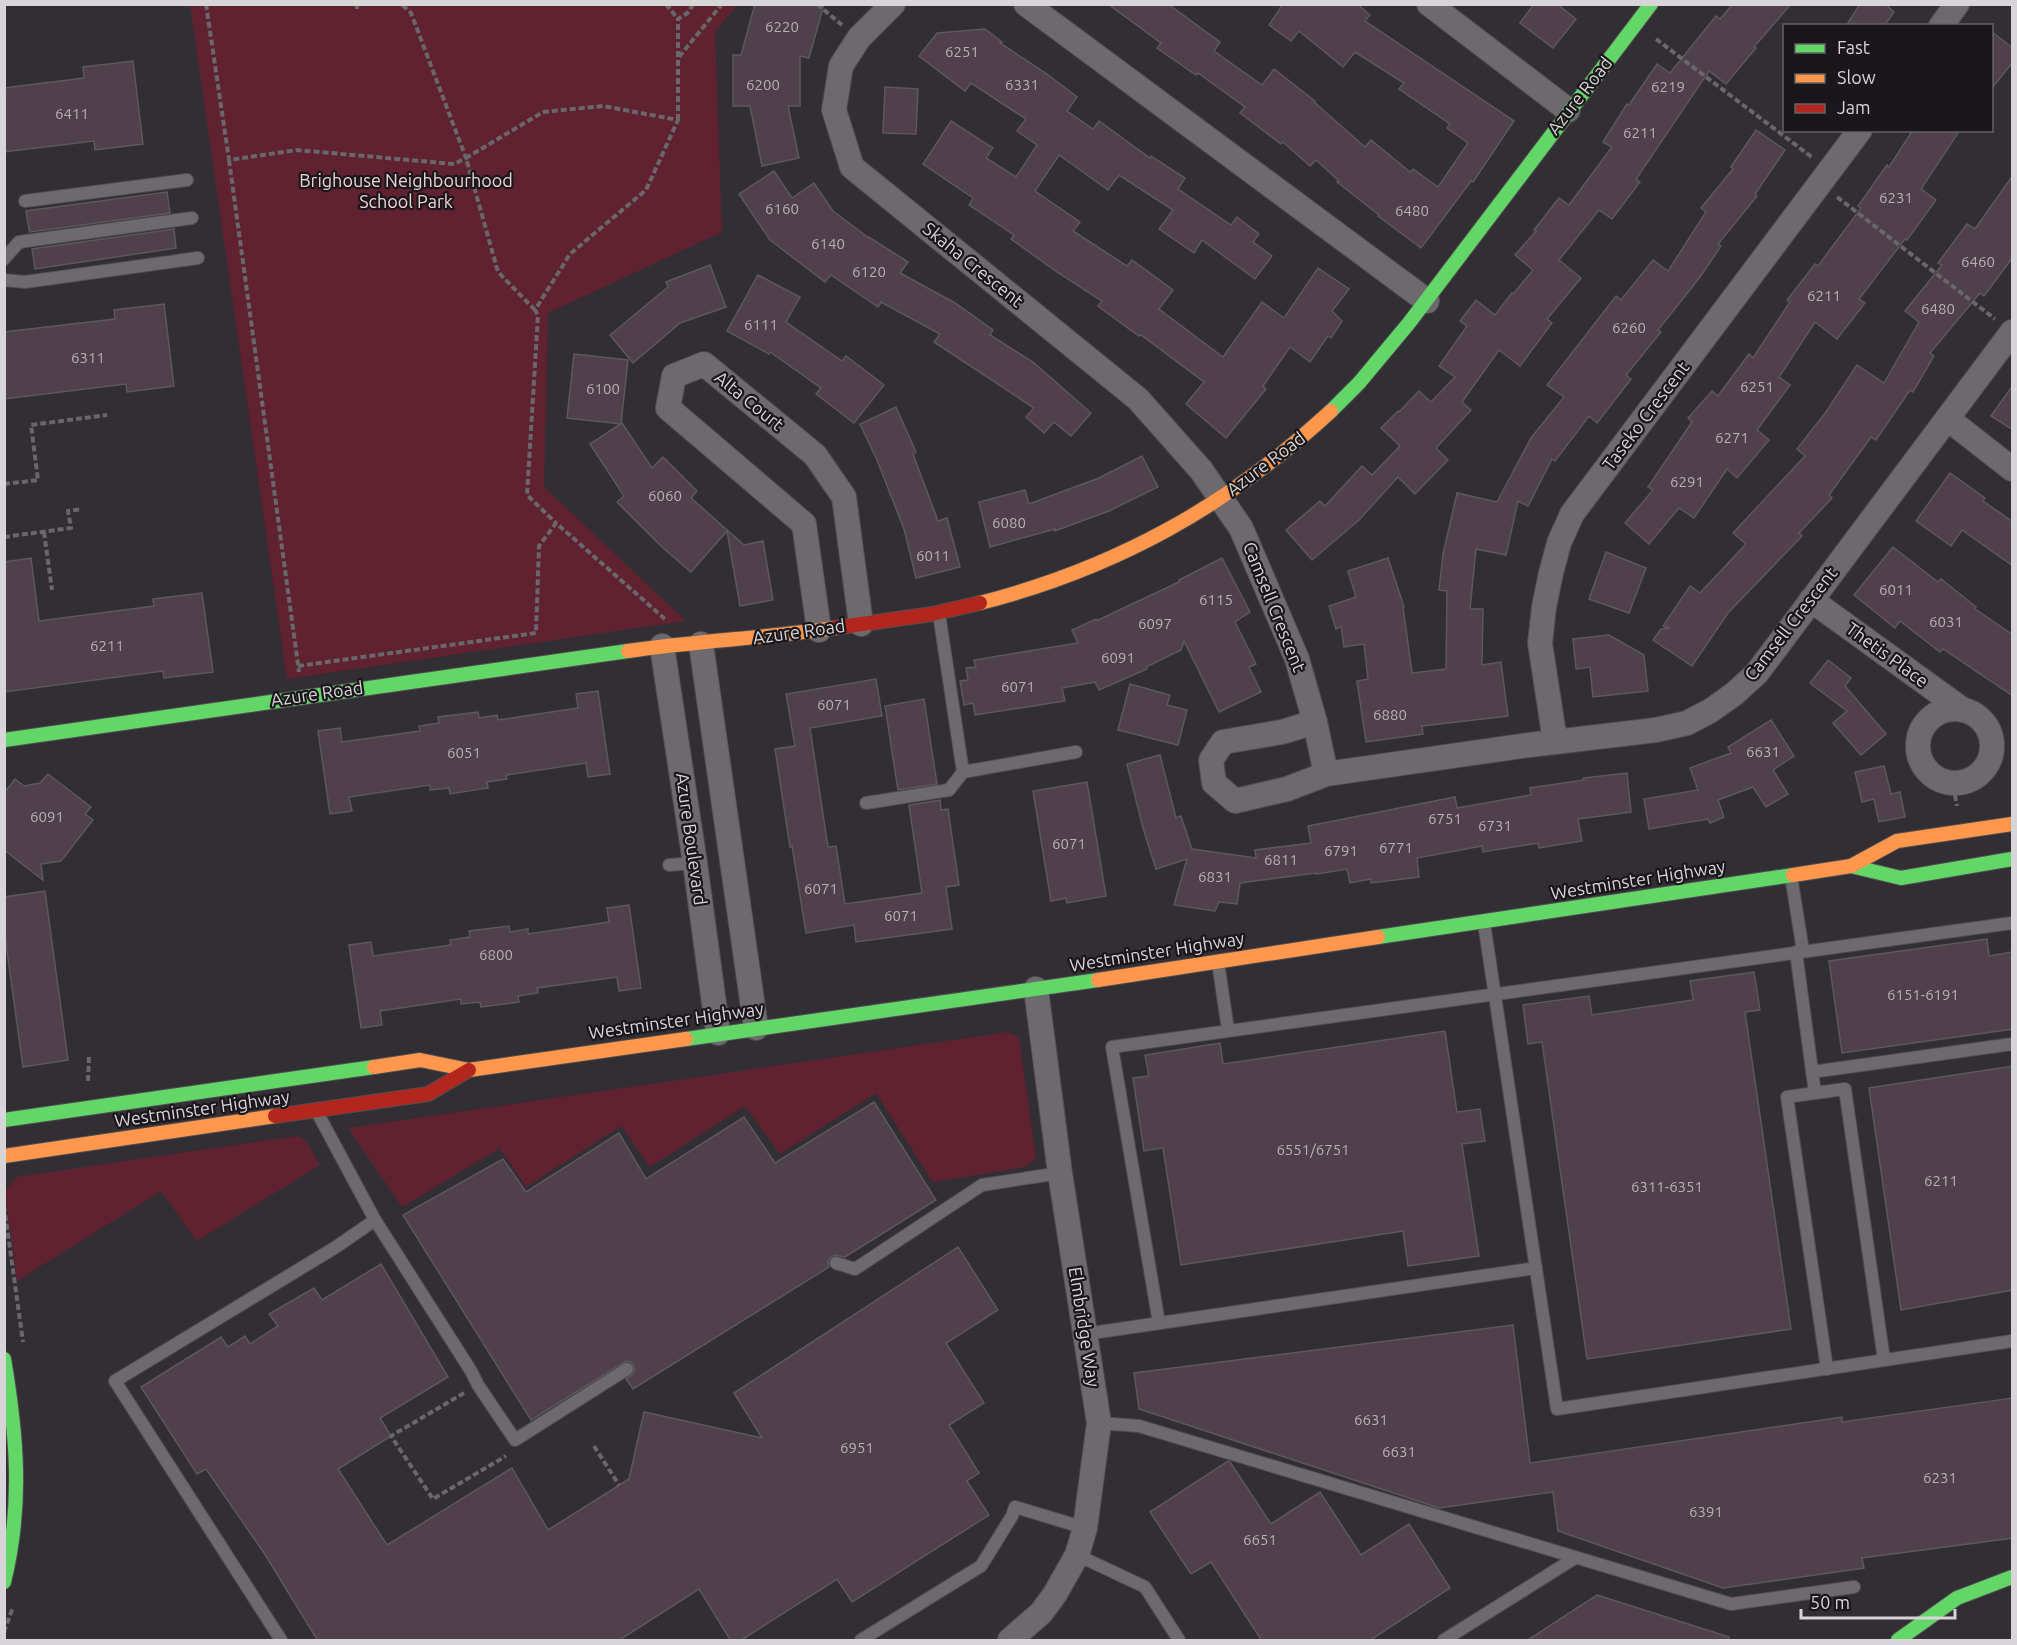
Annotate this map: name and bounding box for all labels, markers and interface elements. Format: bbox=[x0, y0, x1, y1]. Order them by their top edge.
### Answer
house number: 6220 bbox=[765, 18, 799, 35]
legend bbox=[1783, 24, 1993, 132]
text: Fast bbox=[1837, 37, 1870, 57]
house number: 6251 bbox=[945, 43, 979, 60]
street label: Azure Road bbox=[1543, 53, 1616, 138]
text: Slow bbox=[1837, 67, 1876, 87]
house number: 6200 bbox=[746, 76, 780, 93]
house number: 6331 bbox=[1005, 76, 1039, 93]
house number: 6219 bbox=[1651, 78, 1685, 95]
text: Jam bbox=[1837, 97, 1871, 117]
house number: 6411 bbox=[55, 105, 89, 122]
house number: 6211 bbox=[1623, 124, 1657, 141]
park label: Brighouse Neighbourhood School Park bbox=[299, 170, 513, 211]
house number: 6231 bbox=[1879, 189, 1913, 206]
house number: 6160 bbox=[765, 200, 799, 217]
house number: 6480 bbox=[1395, 202, 1429, 219]
street label: Skaha Crescent bbox=[920, 218, 1028, 311]
house number: 6140 bbox=[811, 235, 845, 252]
house number: 6460 bbox=[1961, 253, 1995, 270]
house number: 6120 bbox=[852, 263, 886, 280]
house number: 6211 bbox=[1807, 287, 1841, 304]
house number: 6480 bbox=[1921, 300, 1955, 317]
house number: 6111 bbox=[744, 316, 778, 333]
house number: 6260 bbox=[1612, 319, 1646, 336]
house number: 6311 bbox=[71, 349, 105, 366]
street label: Taseko Crescent bbox=[1598, 357, 1693, 474]
street label: Alta Court bbox=[711, 366, 788, 434]
house number: 6251 bbox=[1740, 378, 1774, 395]
house number: 6100 bbox=[586, 380, 620, 397]
street label: Azure Road bbox=[1222, 427, 1309, 499]
house number: 6271 bbox=[1715, 429, 1749, 446]
house number: 6291 bbox=[1670, 473, 1704, 490]
house number: 6060 bbox=[648, 487, 682, 504]
house number: 6080 bbox=[992, 514, 1026, 531]
street label: Camsell Crescent bbox=[1240, 539, 1310, 675]
house number: 6011 bbox=[916, 547, 950, 564]
street label: Camsell Crescent bbox=[1740, 563, 1841, 684]
house number: 6011 bbox=[1879, 581, 1913, 598]
house number: 6115 bbox=[1199, 591, 1233, 608]
house number: 6031 bbox=[1929, 613, 1963, 630]
street label: Azure Road bbox=[751, 615, 846, 647]
house number: 6097 bbox=[1138, 615, 1172, 632]
street label: Thetis Place bbox=[1843, 618, 1933, 691]
house number: 6211 bbox=[90, 637, 124, 654]
house number: 6091 bbox=[1101, 649, 1135, 666]
street label: Azure Road bbox=[269, 677, 364, 709]
house number: 6071 bbox=[1001, 678, 1035, 695]
house number: 6071 bbox=[817, 696, 851, 713]
house number: 6880 bbox=[1373, 706, 1407, 723]
house number: 6631 bbox=[1746, 743, 1780, 760]
house number: 6051 bbox=[447, 744, 481, 761]
street label: Azure Boulevard bbox=[673, 771, 711, 906]
house number: 6091 bbox=[30, 808, 64, 825]
house number: 6751 bbox=[1428, 810, 1462, 827]
house number: 6731 bbox=[1478, 817, 1512, 834]
house number: 6071 bbox=[1052, 835, 1086, 852]
house number: 6771 bbox=[1379, 839, 1413, 856]
house number: 6791 bbox=[1324, 842, 1358, 859]
house number: 6811 bbox=[1264, 851, 1298, 868]
street label: Westminster Highway bbox=[1549, 855, 1727, 903]
house number: 6831 bbox=[1198, 868, 1232, 885]
house number: 6071 bbox=[804, 880, 838, 897]
house number: 6071 bbox=[884, 907, 918, 924]
street label: Westminster Highway bbox=[1068, 927, 1246, 975]
house number: 6800 bbox=[479, 946, 513, 963]
house number: 6151-6191 bbox=[1887, 986, 1959, 1003]
street label: Westminster Highway bbox=[587, 998, 765, 1042]
street label: Westminster Highway bbox=[113, 1086, 291, 1130]
house number: 6551/6751 bbox=[1276, 1141, 1350, 1158]
house number: 6211 bbox=[1924, 1172, 1958, 1189]
house number: 6311-6351 bbox=[1631, 1178, 1703, 1195]
street label: Elmbridge Way bbox=[1066, 1265, 1104, 1389]
house number: 6631 bbox=[1354, 1411, 1388, 1428]
house number: 6951 bbox=[840, 1439, 874, 1456]
house number: 6631 bbox=[1382, 1443, 1416, 1460]
house number: 6231 bbox=[1923, 1469, 1957, 1486]
house number: 6391 bbox=[1689, 1503, 1723, 1520]
house number: 6651 bbox=[1243, 1531, 1277, 1548]
scale bar bbox=[1801, 1582, 1956, 1620]
text: 50 m bbox=[1810, 1592, 1850, 1612]

